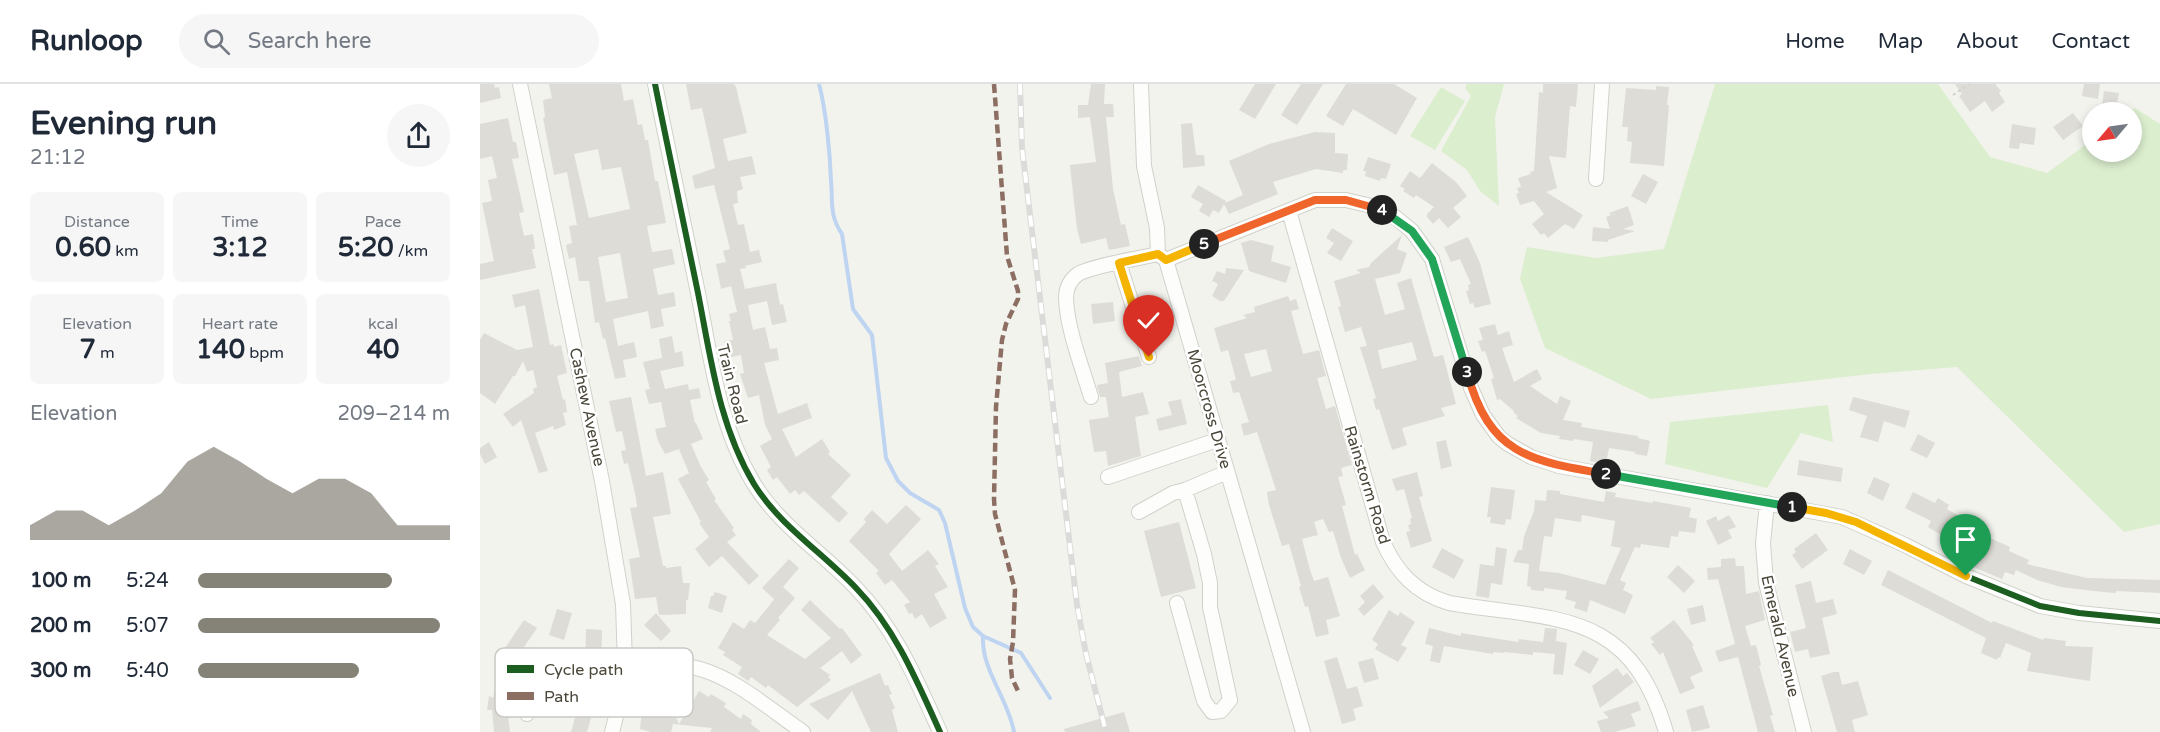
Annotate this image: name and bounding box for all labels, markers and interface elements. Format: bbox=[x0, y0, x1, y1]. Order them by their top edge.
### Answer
search box bbox=[179, 14, 599, 68]
text: Runloop bbox=[30, 24, 143, 58]
icon: search bbox=[200, 25, 233, 58]
text: Search here bbox=[248, 28, 371, 54]
text: Home bbox=[1785, 29, 1845, 54]
text: Map bbox=[1878, 29, 1923, 54]
text: About bbox=[1956, 29, 2018, 54]
text: Contact bbox=[2051, 29, 2130, 54]
north arrow bbox=[2082, 102, 2142, 162]
map controls bbox=[2082, 102, 2142, 162]
text: Evening run bbox=[30, 104, 217, 143]
button: share bbox=[387, 104, 450, 167]
text: 21:12 bbox=[30, 146, 85, 170]
pin: 4 bbox=[1367, 195, 1397, 225]
text: 4 bbox=[1377, 200, 1387, 220]
text: Distance bbox=[64, 212, 130, 232]
text: Time bbox=[221, 212, 259, 232]
text: Pace bbox=[365, 212, 401, 232]
pin: 5 bbox=[1189, 229, 1219, 259]
text: 0.60 bbox=[55, 232, 111, 263]
text: 3:12 bbox=[212, 232, 268, 263]
text: 5:20 bbox=[338, 232, 394, 263]
text: 5 bbox=[1199, 234, 1209, 254]
text: km bbox=[111, 241, 139, 261]
text: /km bbox=[394, 241, 428, 261]
pin bbox=[1123, 295, 1174, 357]
icon: check bbox=[1132, 304, 1165, 337]
text: Elevation bbox=[62, 314, 132, 334]
text: Heart rate bbox=[202, 314, 278, 334]
text: kcal bbox=[368, 314, 398, 334]
text: 7 bbox=[79, 334, 96, 365]
text: 140 bbox=[196, 334, 245, 365]
text: 40 bbox=[367, 334, 399, 365]
street label: Train Road bbox=[712, 342, 752, 426]
text: m bbox=[96, 343, 115, 363]
text: bpm bbox=[245, 343, 284, 363]
street label: Cashew Avenue bbox=[565, 346, 609, 468]
street label: Moorcross Drive bbox=[1182, 347, 1236, 471]
pin: 3 bbox=[1452, 357, 1482, 387]
text: 3 bbox=[1462, 362, 1472, 382]
text: Elevation bbox=[30, 402, 117, 426]
text: 209–214 m bbox=[337, 402, 450, 426]
street label: Rainstorm Road bbox=[1340, 423, 1394, 547]
pin: 2 bbox=[1591, 459, 1621, 489]
text: 2 bbox=[1601, 464, 1611, 484]
pin: 1 bbox=[1777, 492, 1807, 522]
text: 1 bbox=[1787, 497, 1797, 517]
pin bbox=[1940, 514, 1991, 576]
icon: arrive bbox=[1949, 523, 1982, 556]
text: 100 m bbox=[30, 569, 91, 593]
text: 5:24 bbox=[126, 569, 169, 593]
street label: Emerald Avenue bbox=[1756, 573, 1804, 699]
text: 200 m bbox=[30, 614, 91, 638]
text: 5:07 bbox=[126, 614, 169, 638]
legend bbox=[495, 648, 693, 717]
text: 300 m bbox=[30, 659, 91, 683]
text: 5:40 bbox=[126, 659, 169, 683]
text: Cycle path bbox=[544, 660, 623, 680]
text: Path bbox=[544, 687, 579, 707]

